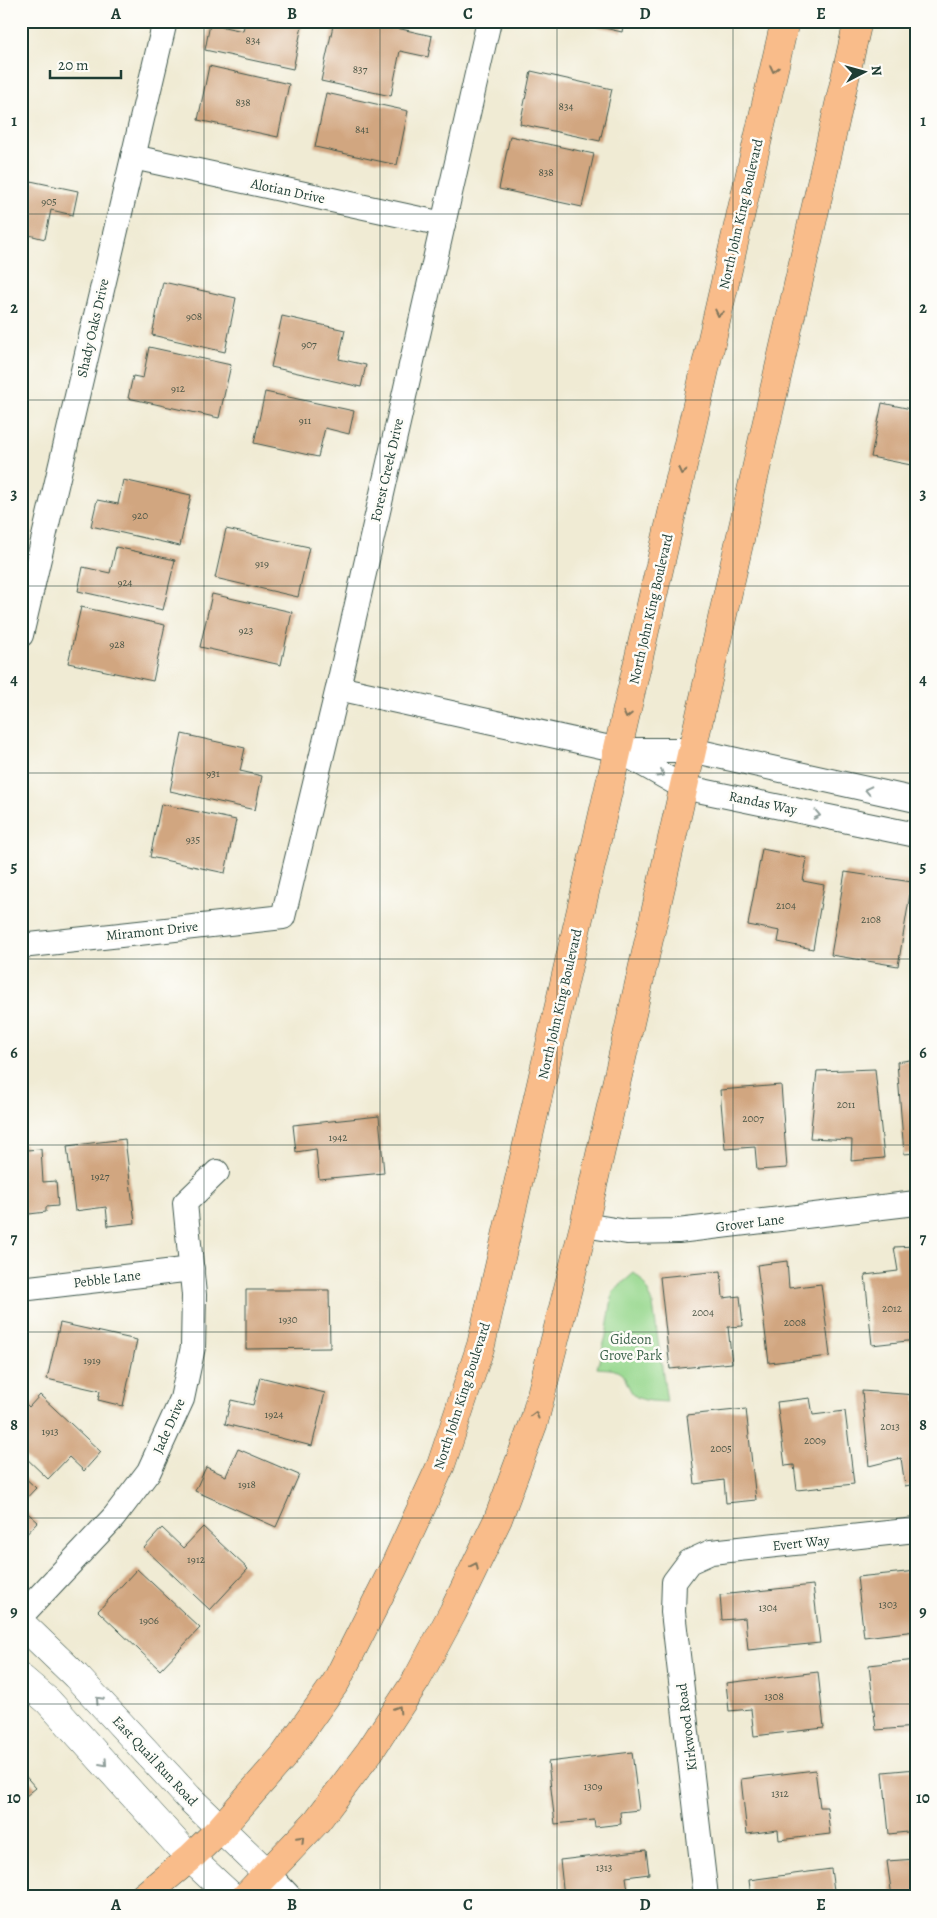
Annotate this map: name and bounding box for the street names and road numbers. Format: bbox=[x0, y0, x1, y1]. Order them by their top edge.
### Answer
street label: North John King Boulevard bbox=[714, 136, 768, 291]
street label: Alotian Drive bbox=[248, 174, 327, 208]
street label: Shady Oaks Drive bbox=[72, 277, 114, 379]
street label: Forest Creek Drive bbox=[366, 416, 408, 524]
street label: North John King Boulevard bbox=[624, 531, 678, 686]
street label: Randas Way bbox=[727, 786, 800, 820]
street label: Miramont Drive bbox=[105, 917, 199, 945]
street label: North John King Boulevard bbox=[533, 926, 587, 1081]
street label: Grover Lane bbox=[715, 1209, 785, 1237]
street label: Pebble Lane bbox=[72, 1265, 142, 1293]
street label: North John King Boulevard bbox=[429, 1319, 495, 1472]
street label: Jade Drive bbox=[148, 1395, 190, 1457]
street label: Evert Way bbox=[771, 1530, 831, 1555]
street label: Kirkwood Road bbox=[672, 1682, 702, 1772]
street label: East Quail Run Road bbox=[108, 1712, 202, 1811]

